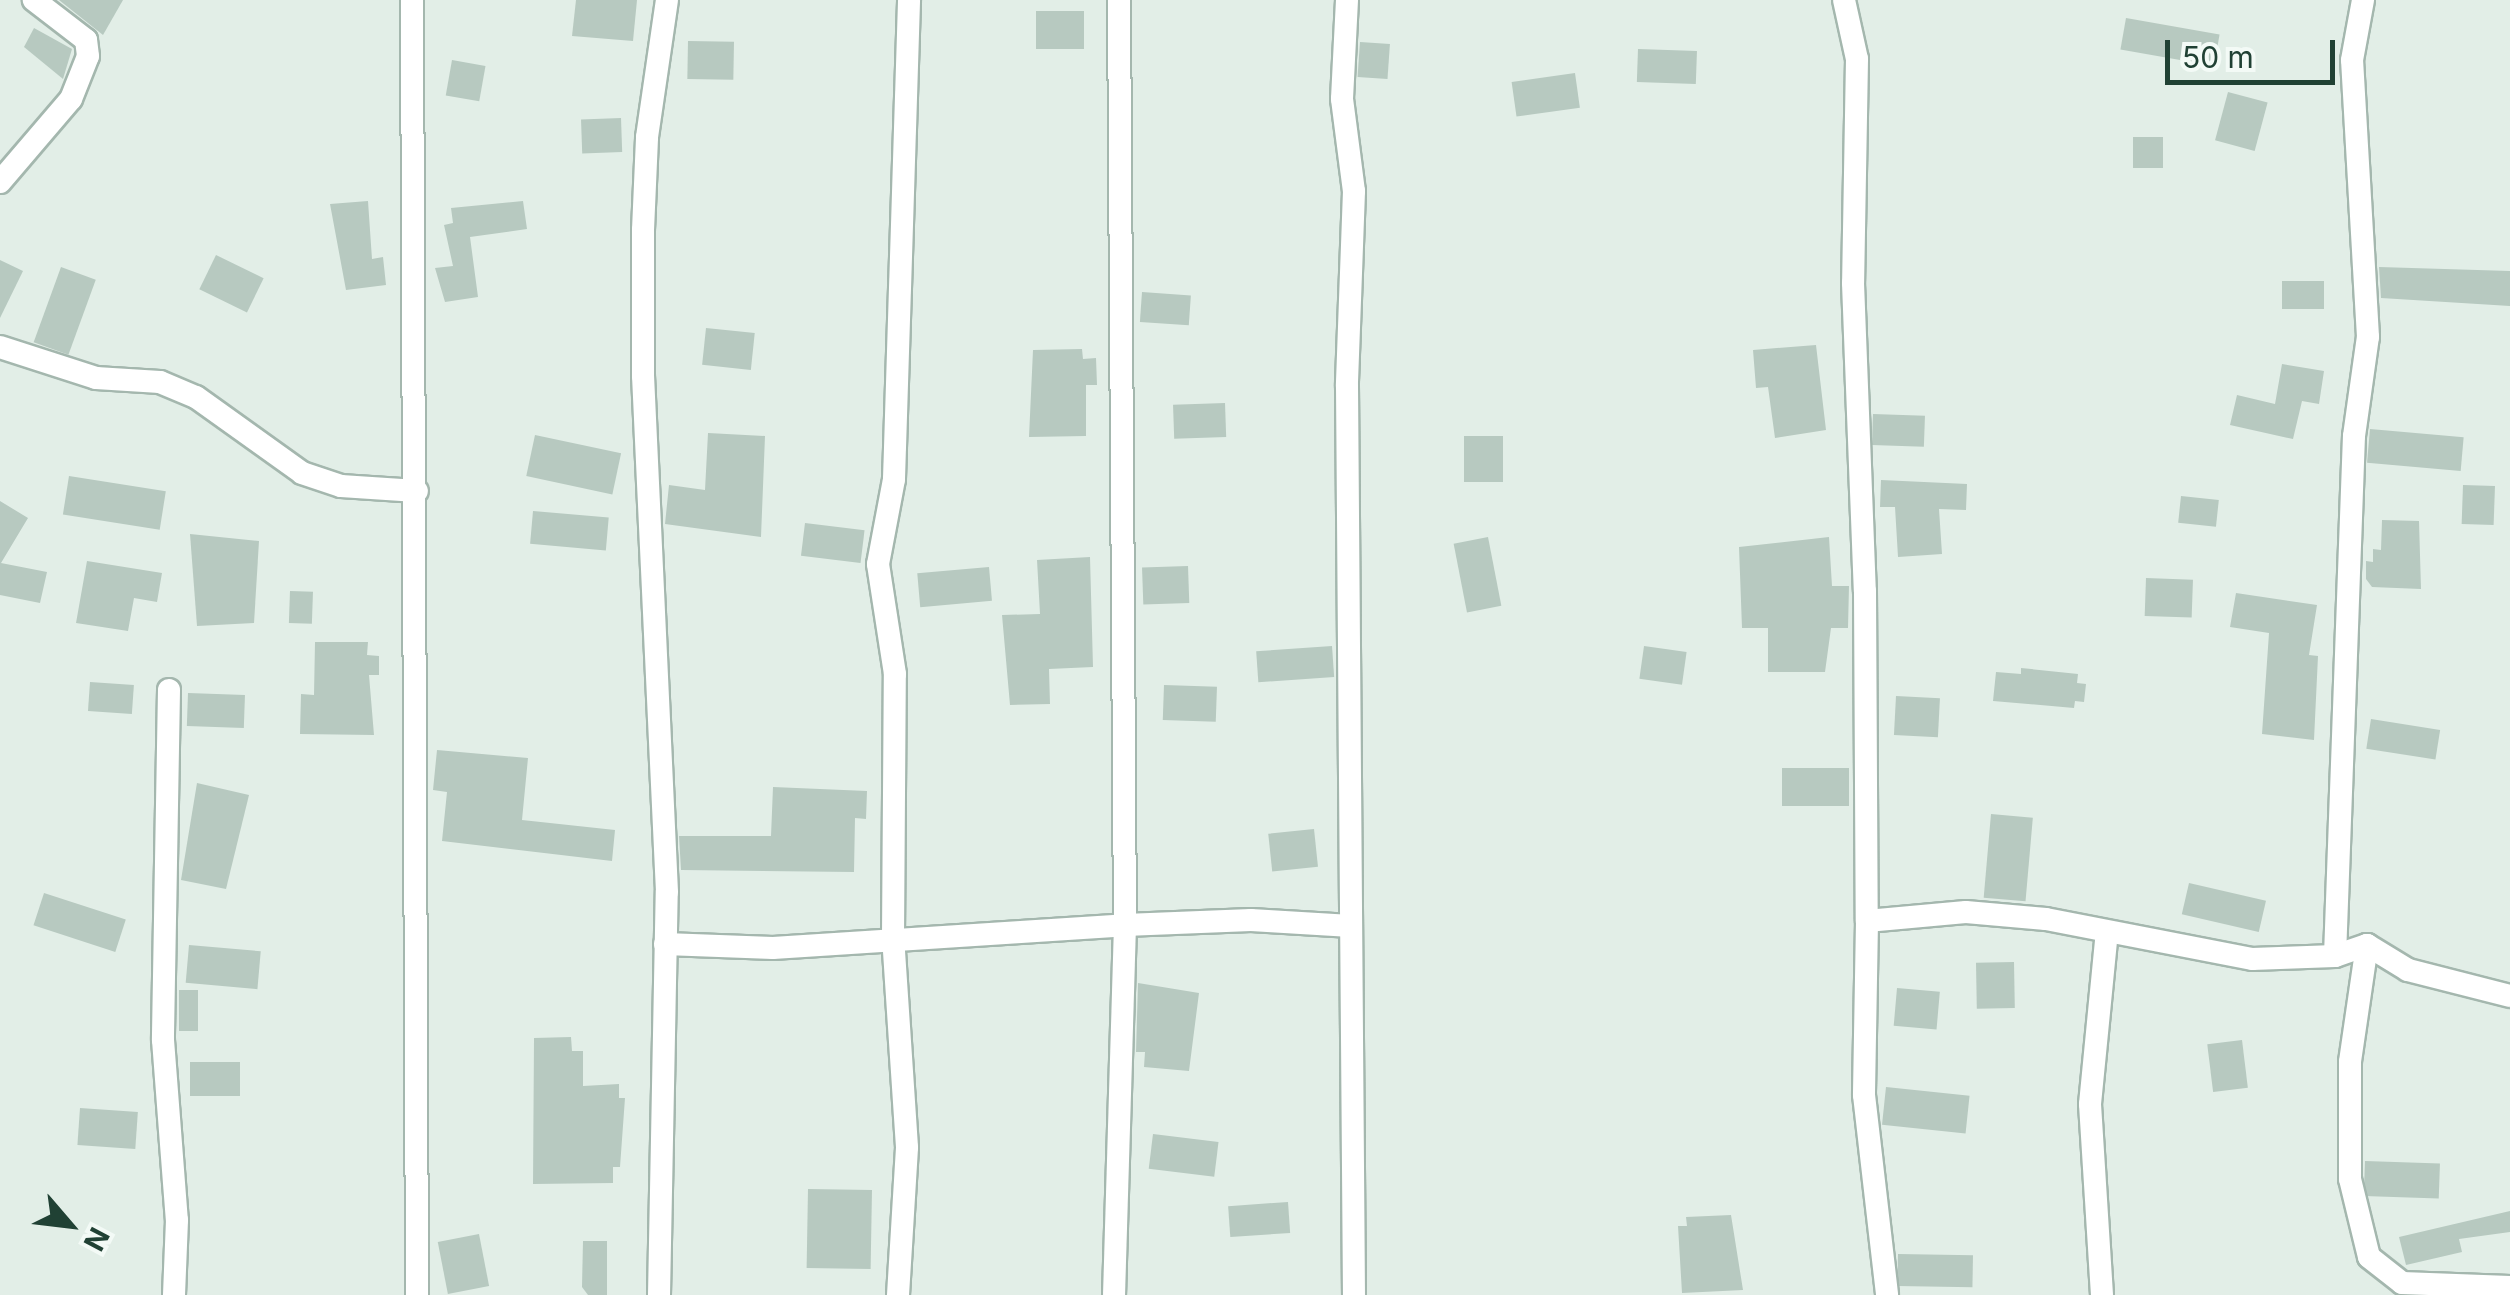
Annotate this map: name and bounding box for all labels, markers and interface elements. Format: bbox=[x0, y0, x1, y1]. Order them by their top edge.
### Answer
scale bar bbox=[2170, 20, 2340, 82]
text: 50 m bbox=[2182, 39, 2254, 75]
north arrow bbox=[20, 1175, 120, 1275]
text: N bbox=[76, 1222, 117, 1256]

